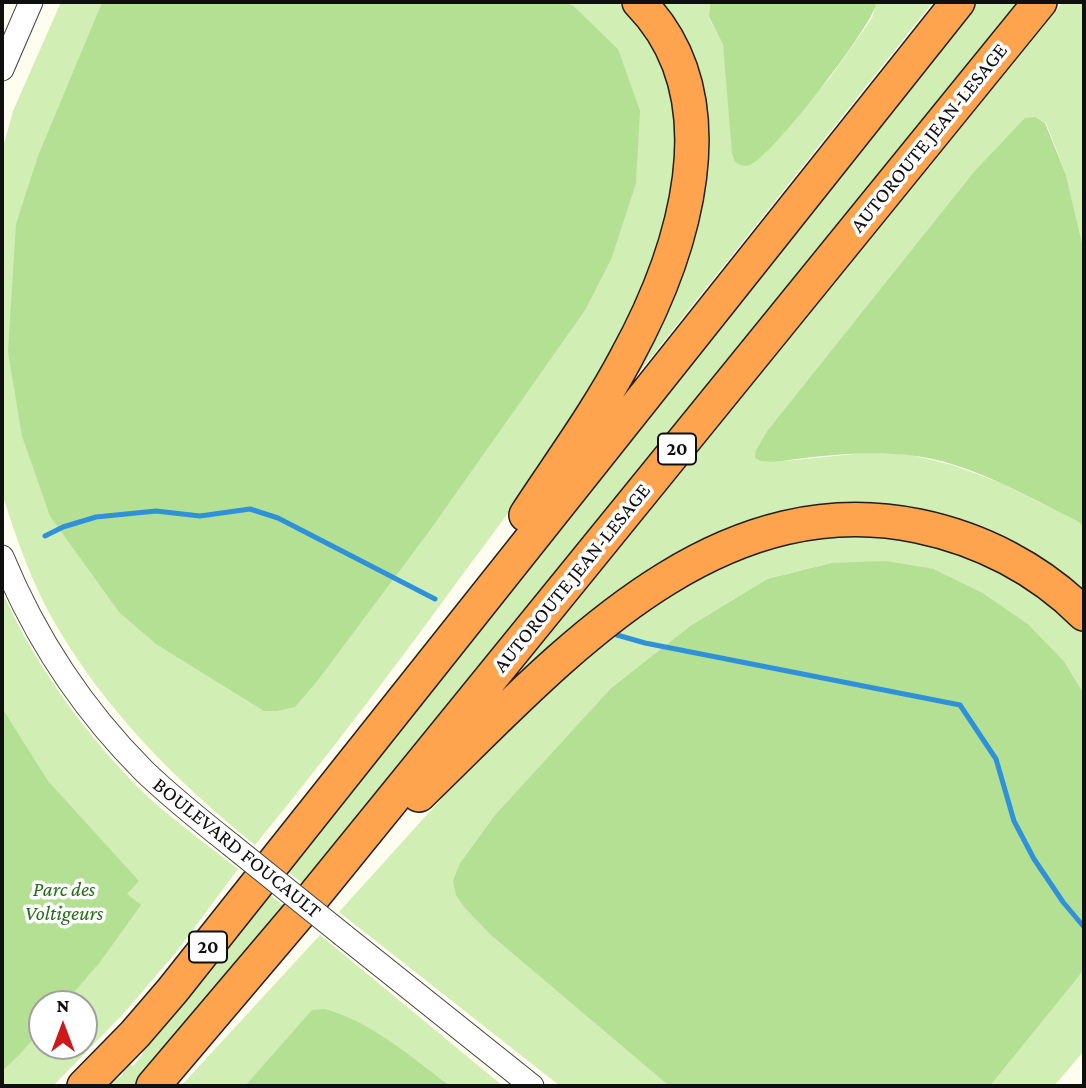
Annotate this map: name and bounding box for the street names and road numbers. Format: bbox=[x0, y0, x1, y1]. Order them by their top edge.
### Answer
street label: AUTOROUTE JEAN-LESAGE bbox=[845, 38, 1013, 238]
road number: 20 bbox=[658, 433, 696, 464]
street label: AUTOROUTE JEAN-LESAGE bbox=[488, 478, 656, 678]
street label: BOULEVARD FOUCAULT bbox=[148, 772, 326, 924]
road number: 20 bbox=[189, 931, 227, 962]

